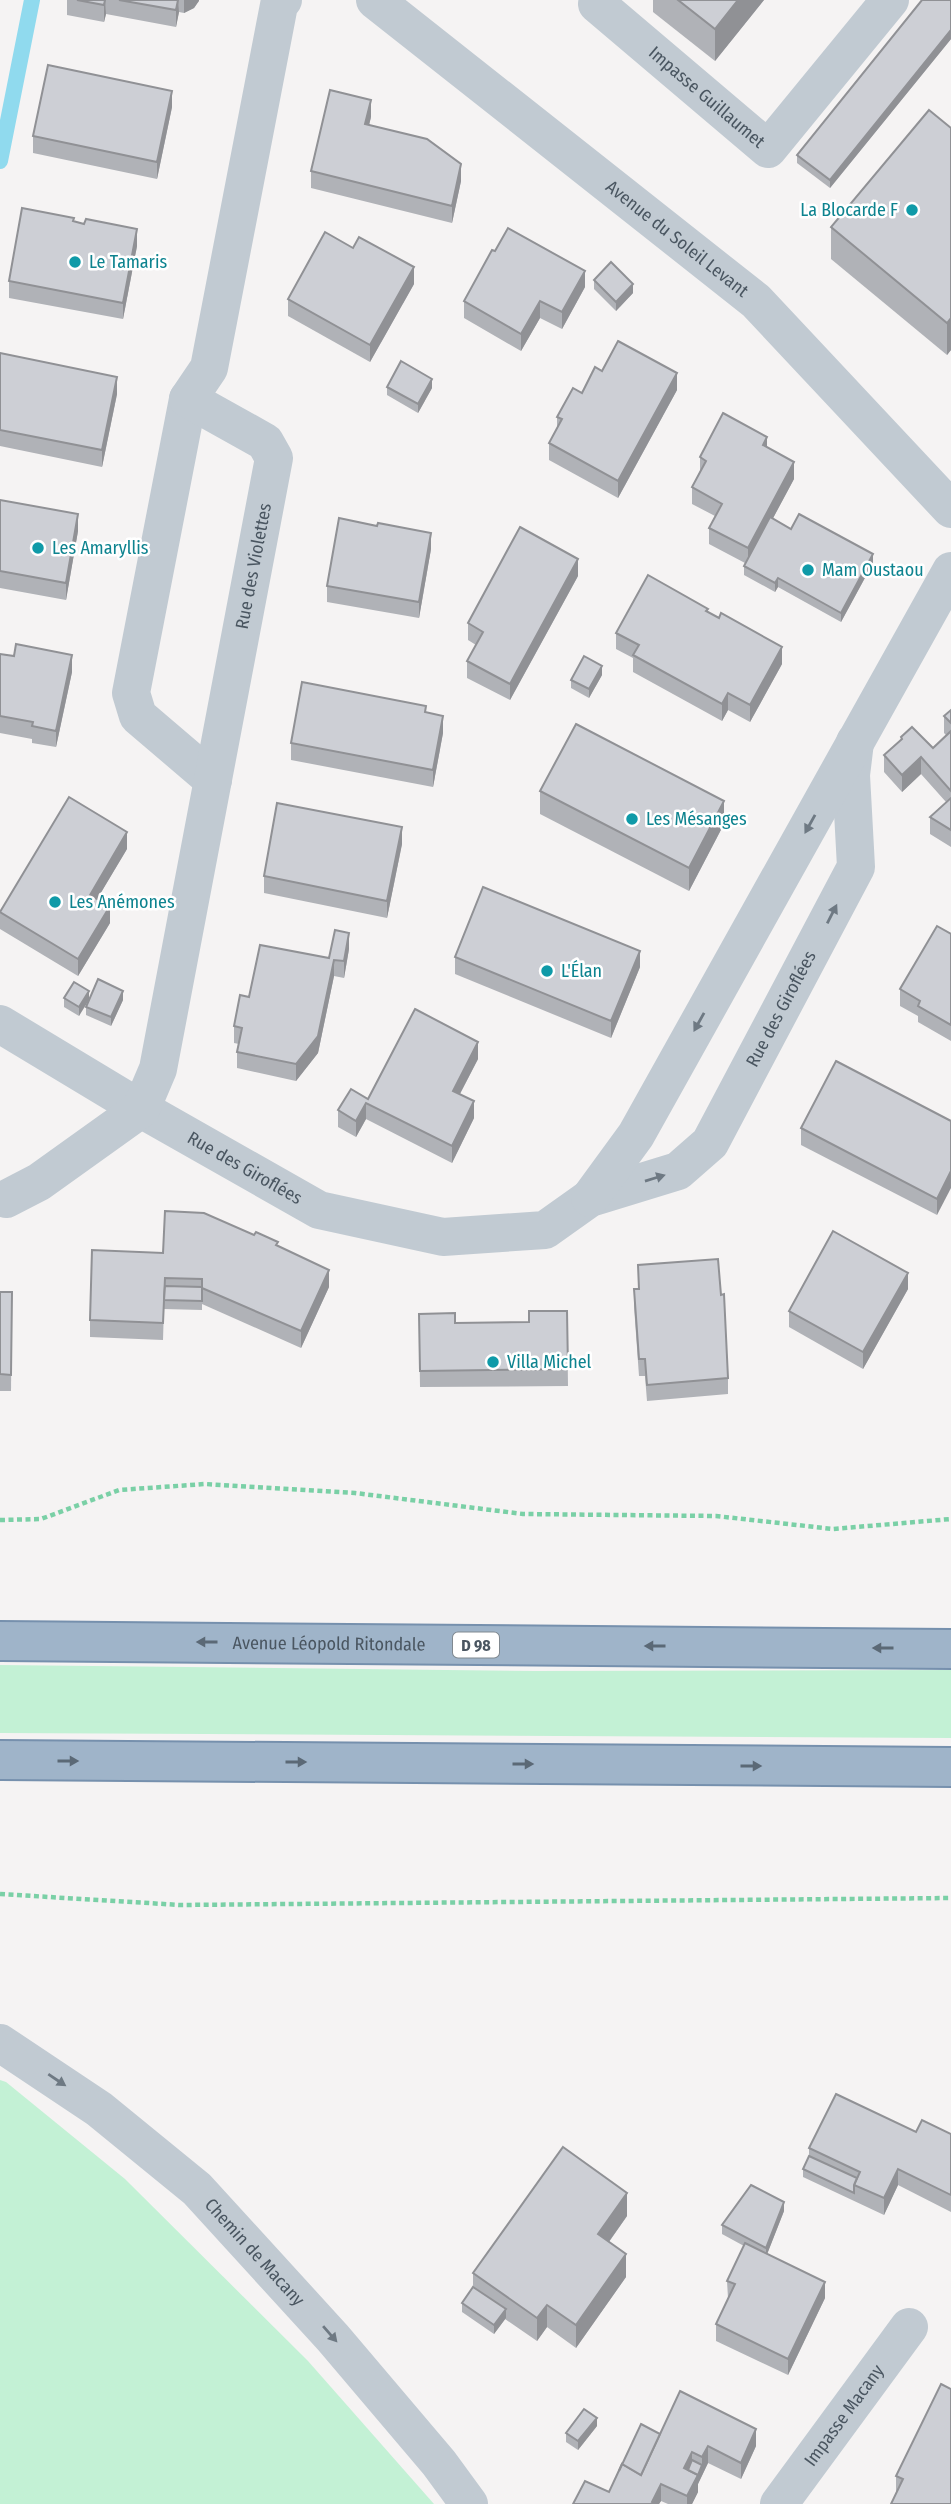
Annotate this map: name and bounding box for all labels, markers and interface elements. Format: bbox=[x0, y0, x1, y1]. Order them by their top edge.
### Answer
street label: Impasse Guillaumet bbox=[644, 42, 770, 153]
street label: Avenue du Soleil Levant bbox=[601, 176, 753, 302]
place label: La Blocarde F bbox=[800, 199, 898, 221]
marker: La Blocarde F bbox=[904, 202, 920, 218]
place label: Le Tamaris bbox=[89, 251, 167, 273]
marker: Le Tamaris bbox=[67, 254, 83, 270]
street label: Rue des Violettes bbox=[231, 501, 276, 631]
place label: Les Amaryllis bbox=[52, 537, 149, 559]
marker: Les Amaryllis bbox=[30, 540, 46, 556]
place label: Mam Oustaou bbox=[822, 559, 924, 581]
marker: Mam Oustaou bbox=[800, 562, 816, 578]
place label: Les Mésanges bbox=[646, 808, 747, 830]
marker: Les Mésanges bbox=[624, 811, 640, 827]
one-way arrow bbox=[804, 814, 816, 833]
place label: Les Anémones bbox=[69, 891, 175, 913]
marker: Les Anémones bbox=[47, 894, 63, 910]
one-way arrow bbox=[826, 904, 838, 924]
street label: Rue des Giroflées bbox=[741, 947, 821, 1071]
place label: L'Élan bbox=[561, 959, 602, 982]
marker: L'Élan bbox=[539, 963, 555, 979]
one-way arrow bbox=[693, 1012, 705, 1032]
street label: Rue des Giroflées bbox=[184, 1127, 306, 1209]
one-way arrow bbox=[645, 1172, 666, 1182]
place label: Villa Michel bbox=[507, 1351, 592, 1373]
marker: Villa Michel bbox=[485, 1354, 501, 1370]
street label: Avenue Léopold Ritondale bbox=[233, 1632, 426, 1656]
road number: D 98 bbox=[453, 1632, 499, 1658]
one-way arrow bbox=[196, 1637, 218, 1648]
one-way arrow bbox=[644, 1640, 666, 1652]
one-way arrow bbox=[872, 1642, 894, 1654]
one-way arrow bbox=[57, 1755, 79, 1767]
one-way arrow bbox=[285, 1756, 307, 1768]
one-way arrow bbox=[512, 1758, 534, 1770]
one-way arrow bbox=[740, 1760, 762, 1772]
one-way arrow bbox=[47, 2074, 67, 2087]
street label: Chemin de Macany bbox=[200, 2194, 309, 2310]
one-way arrow bbox=[322, 2326, 337, 2343]
street label: Impasse Macany bbox=[800, 2360, 889, 2470]

